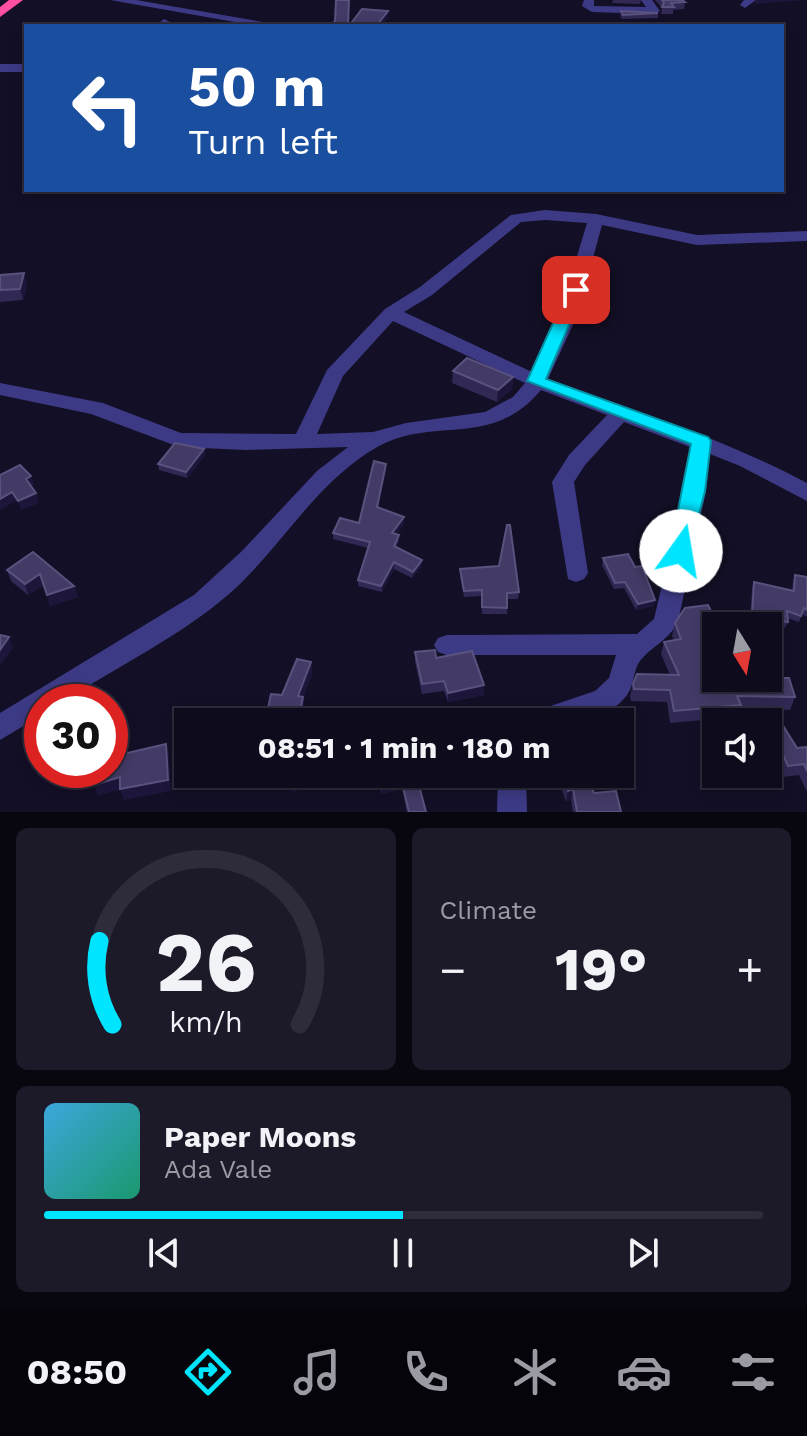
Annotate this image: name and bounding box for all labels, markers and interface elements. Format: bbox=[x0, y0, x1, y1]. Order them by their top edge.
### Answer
text: 50 m bbox=[188, 54, 325, 120]
icon: left bbox=[56, 56, 160, 160]
text: Turn left bbox=[188, 121, 338, 163]
pin bbox=[542, 256, 610, 324]
icon: arrive bbox=[554, 268, 598, 312]
position arrow bbox=[639, 509, 723, 593]
north arrow bbox=[702, 612, 782, 692]
map controls bbox=[702, 612, 782, 788]
speed limit sign: 30 bbox=[24, 684, 128, 788]
button: sound bbox=[702, 708, 782, 788]
text: 08:51 · 1 min · 180 m bbox=[258, 730, 550, 765]
text: Climate bbox=[440, 895, 537, 925]
text: 26 bbox=[155, 914, 256, 1011]
text: 19° bbox=[555, 934, 648, 1005]
text: − bbox=[440, 944, 466, 996]
text: + bbox=[736, 944, 763, 996]
text: km/h bbox=[169, 1005, 243, 1039]
text: Paper Moons bbox=[164, 1119, 356, 1154]
text: Ada Vale bbox=[164, 1154, 272, 1184]
icon: previous bbox=[142, 1231, 186, 1275]
icon: pause bbox=[381, 1231, 425, 1275]
icon: next bbox=[621, 1231, 665, 1275]
icon: directions bbox=[180, 1344, 236, 1400]
icon: music bbox=[289, 1344, 345, 1400]
icon: phone bbox=[398, 1344, 454, 1400]
icon: climate bbox=[507, 1344, 563, 1400]
icon: car bbox=[616, 1344, 672, 1400]
icon: filters bbox=[725, 1344, 781, 1400]
text: 08:50 bbox=[26, 1351, 127, 1393]

